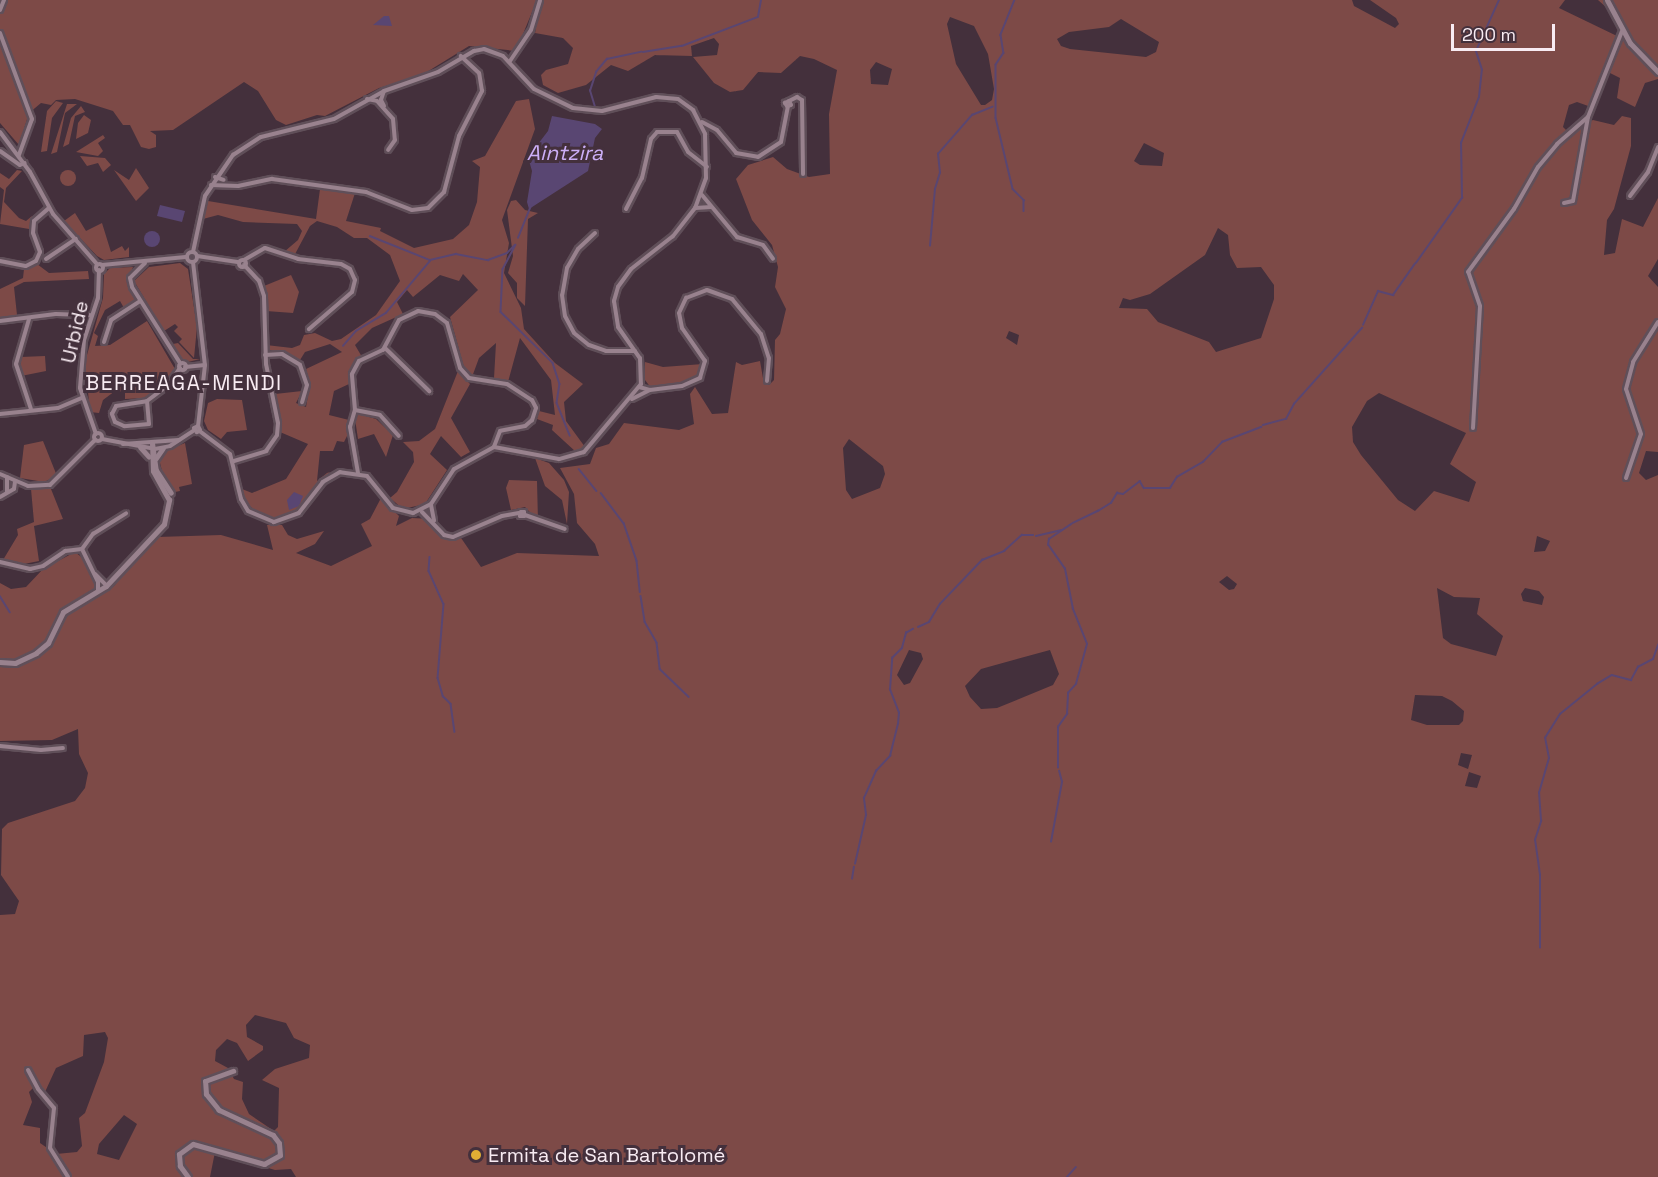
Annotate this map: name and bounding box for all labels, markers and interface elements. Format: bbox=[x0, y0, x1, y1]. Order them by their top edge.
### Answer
scale bar bbox=[1454, 12, 1558, 50]
text: 200 m bbox=[1462, 23, 1516, 46]
water label: Aintzira bbox=[527, 140, 603, 166]
street label: Urbide bbox=[56, 298, 94, 366]
district label: BERREAGA-MENDI bbox=[85, 370, 283, 396]
place label: Ermita de San Bartolomé bbox=[488, 1143, 725, 1167]
marker: Ermita de San Bartolomé bbox=[469, 1148, 483, 1162]

